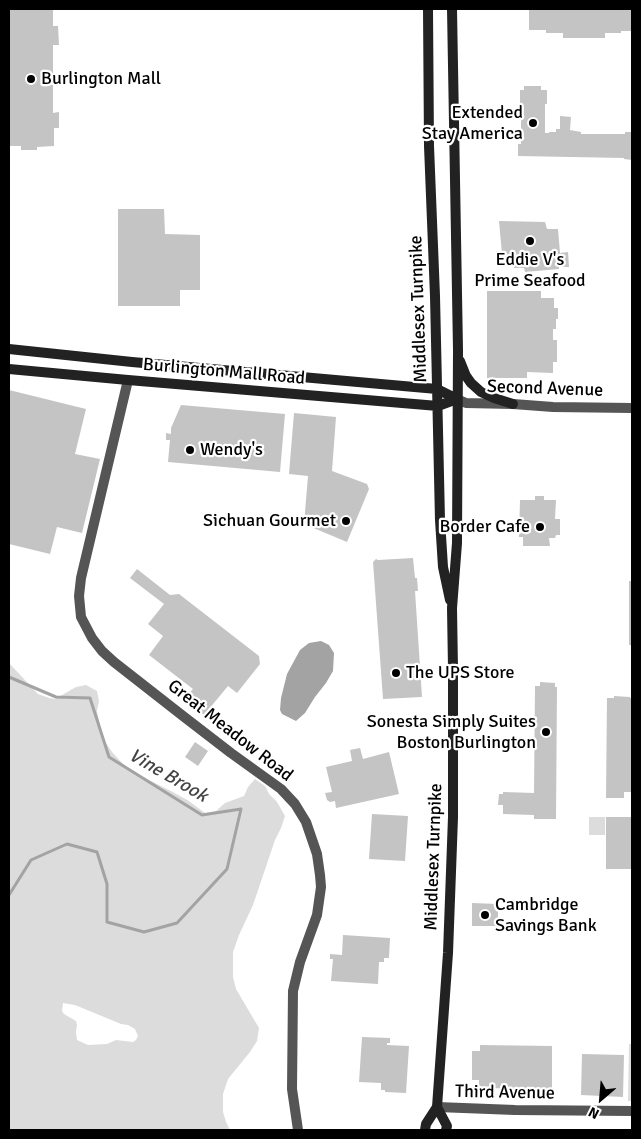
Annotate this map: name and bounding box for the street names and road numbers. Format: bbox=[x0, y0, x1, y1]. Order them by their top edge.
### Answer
street label: Middlesex Turnpike bbox=[406, 235, 432, 383]
street label: Burlington Mall Road bbox=[142, 354, 306, 390]
street label: Second Avenue bbox=[486, 376, 604, 402]
street label: Great Meadow Road bbox=[163, 675, 297, 787]
street label: Middlesex Turnpike bbox=[421, 783, 447, 931]
street label: Third Avenue bbox=[455, 1081, 555, 1105]

